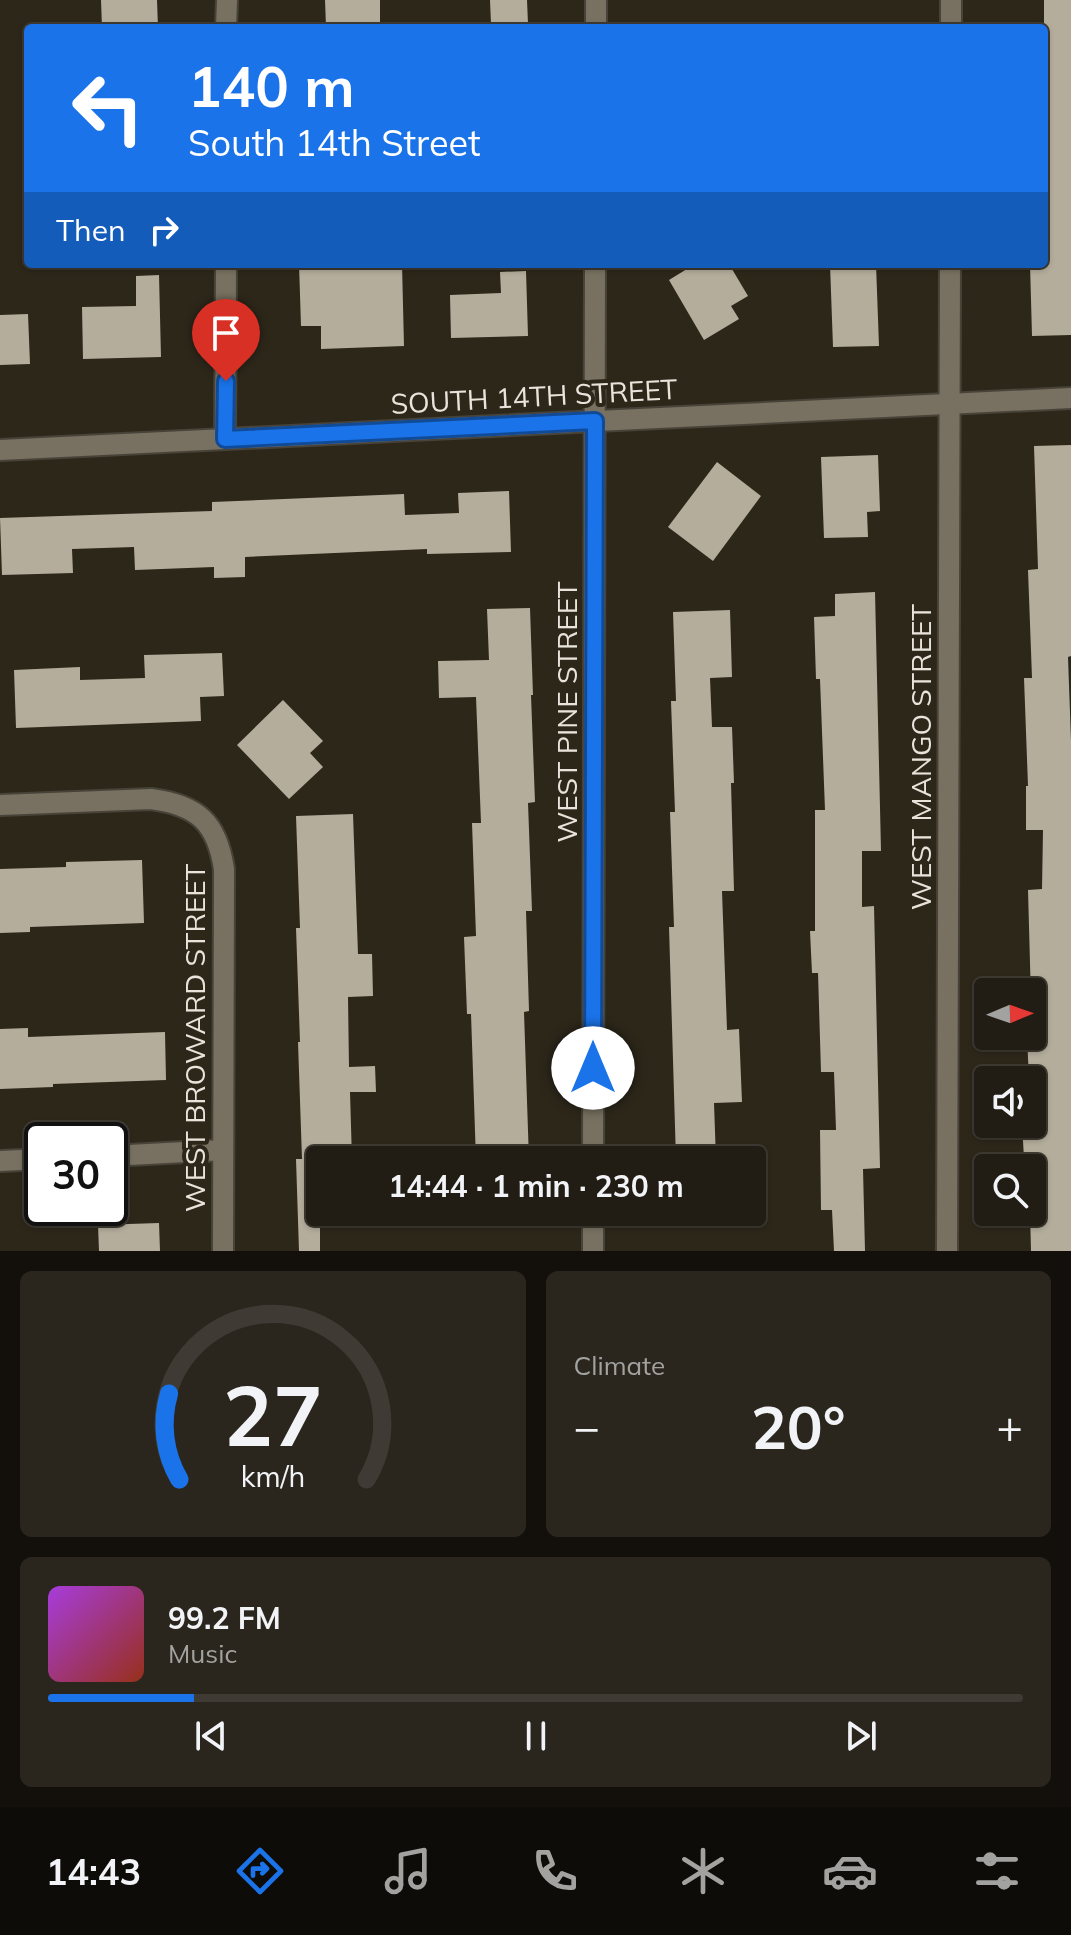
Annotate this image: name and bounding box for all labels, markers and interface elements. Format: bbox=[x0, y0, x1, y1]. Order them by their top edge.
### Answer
text: 140 m bbox=[188, 51, 355, 121]
icon: left bbox=[56, 56, 160, 160]
text: South 14th Street bbox=[188, 120, 481, 165]
icon: right bbox=[142, 208, 186, 252]
text: Then bbox=[56, 211, 126, 249]
pin bbox=[192, 299, 260, 381]
icon: arrive bbox=[204, 311, 248, 355]
street label: SOUTH 14TH STREET bbox=[390, 371, 678, 421]
street label: WEST PINE STREET bbox=[549, 581, 584, 843]
street label: WEST MANGO STREET bbox=[903, 604, 938, 910]
street label: WEST BROWARD STREET bbox=[177, 864, 212, 1212]
north arrow bbox=[974, 978, 1046, 1050]
map controls bbox=[974, 978, 1046, 1226]
position arrow bbox=[551, 1026, 635, 1110]
button: sound bbox=[974, 1066, 1046, 1138]
speed limit sign: 30 bbox=[24, 1122, 128, 1226]
button: search bbox=[974, 1154, 1046, 1226]
text: 14:44 · 1 min · 230 m bbox=[388, 1167, 684, 1205]
text: Climate bbox=[574, 1349, 665, 1382]
text: 27 bbox=[223, 1362, 323, 1467]
text: 20° bbox=[751, 1389, 846, 1464]
text: − bbox=[574, 1399, 600, 1454]
text: + bbox=[997, 1399, 1023, 1454]
text: km/h bbox=[240, 1458, 305, 1494]
text: 99.2 FM bbox=[168, 1599, 281, 1637]
text: Music bbox=[168, 1637, 237, 1670]
icon: previous bbox=[189, 1714, 233, 1758]
icon: pause bbox=[514, 1714, 558, 1758]
icon: next bbox=[839, 1714, 883, 1758]
icon: directions bbox=[232, 1843, 288, 1899]
icon: music bbox=[380, 1843, 436, 1899]
icon: phone bbox=[527, 1843, 583, 1899]
icon: climate bbox=[675, 1843, 731, 1899]
icon: car bbox=[822, 1843, 878, 1899]
icon: filters bbox=[969, 1843, 1025, 1899]
text: 14:43 bbox=[46, 1849, 141, 1894]

